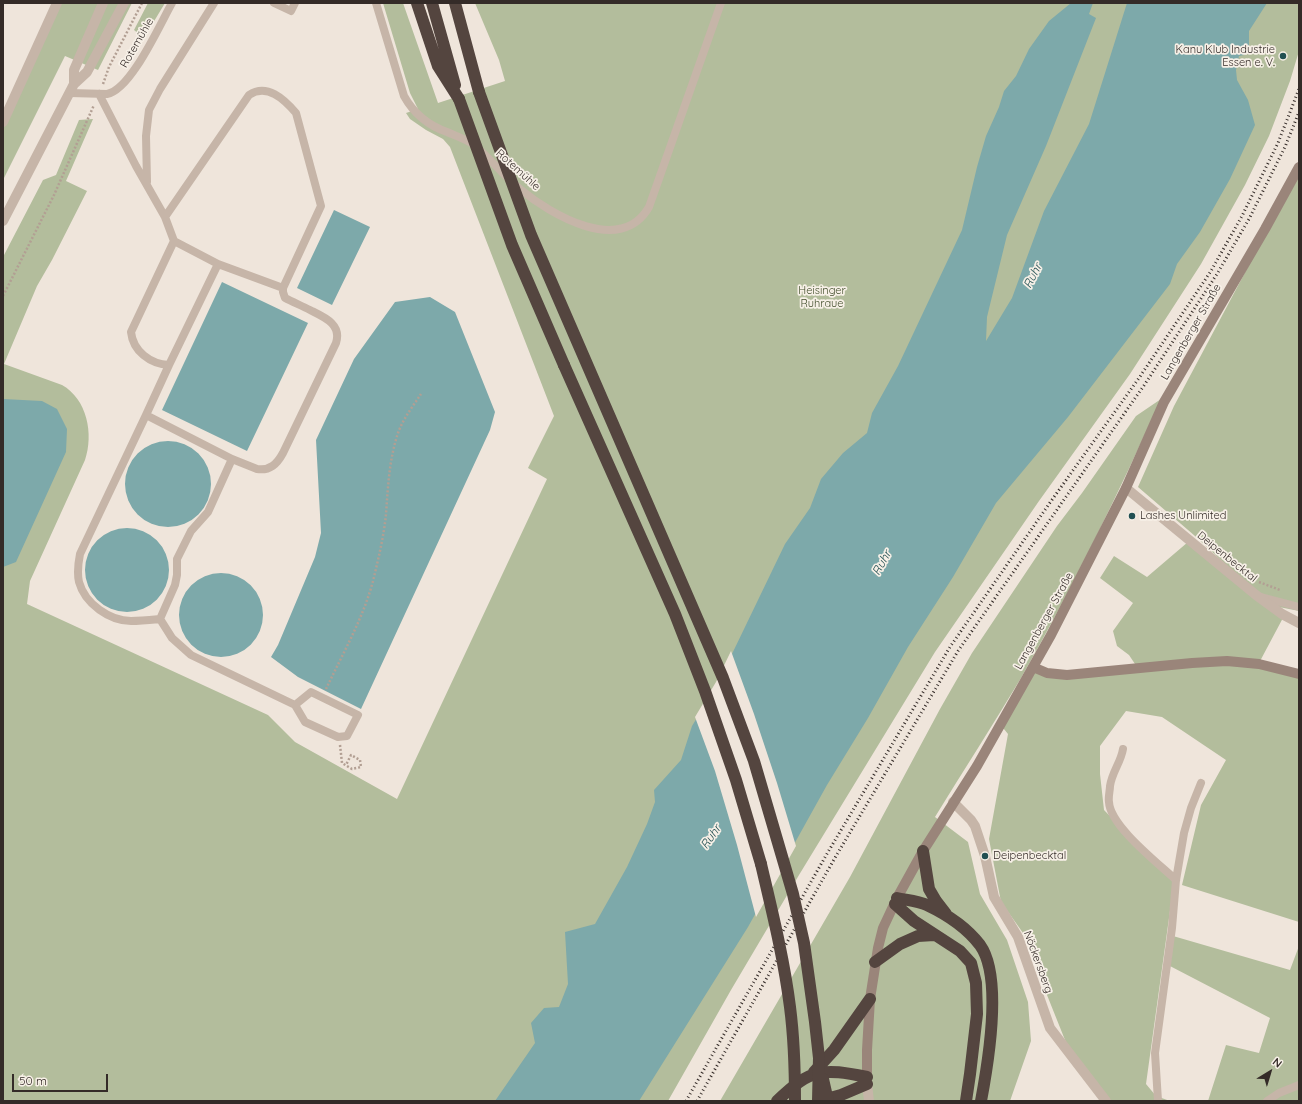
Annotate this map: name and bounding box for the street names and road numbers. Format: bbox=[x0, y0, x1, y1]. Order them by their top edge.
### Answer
street label: Rotemühle bbox=[118, 16, 156, 70]
street label: Rotemühle bbox=[493, 147, 543, 193]
street label: Langenberger Straße bbox=[1158, 282, 1224, 382]
street label: Deipenbecktal bbox=[1194, 529, 1260, 585]
street label: Langenberger Straße bbox=[1012, 570, 1076, 672]
street label: Nöckersberg bbox=[1021, 929, 1055, 995]

